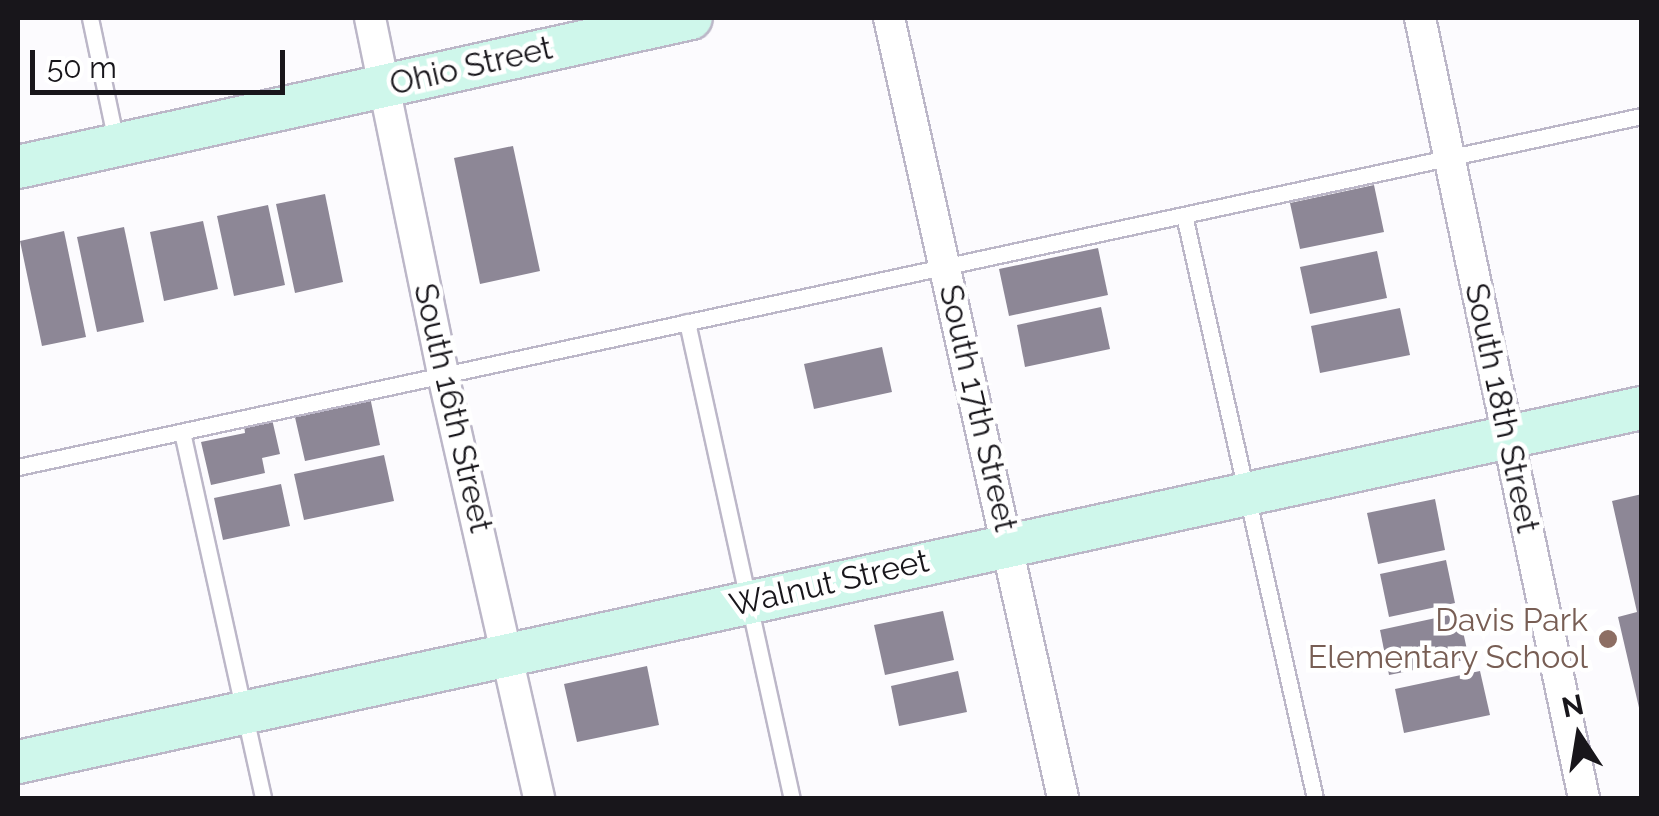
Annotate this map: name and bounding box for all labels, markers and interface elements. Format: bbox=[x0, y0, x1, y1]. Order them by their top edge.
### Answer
street label: Ohio Street bbox=[386, 29, 556, 103]
scale bar bbox=[35, 30, 290, 92]
text: 50 m bbox=[47, 50, 117, 85]
street label: South 16th Street bbox=[406, 280, 500, 536]
street label: South 18th Street bbox=[1457, 280, 1547, 536]
street label: South 17th Street bbox=[931, 281, 1025, 535]
street label: Walnut Street bbox=[726, 541, 932, 625]
place label: Davis Park Elementary School bbox=[1307, 602, 1588, 677]
marker: Davis Park Elementary School bbox=[1597, 628, 1619, 650]
north arrow bbox=[1529, 686, 1629, 786]
text: N bbox=[1559, 688, 1587, 725]

